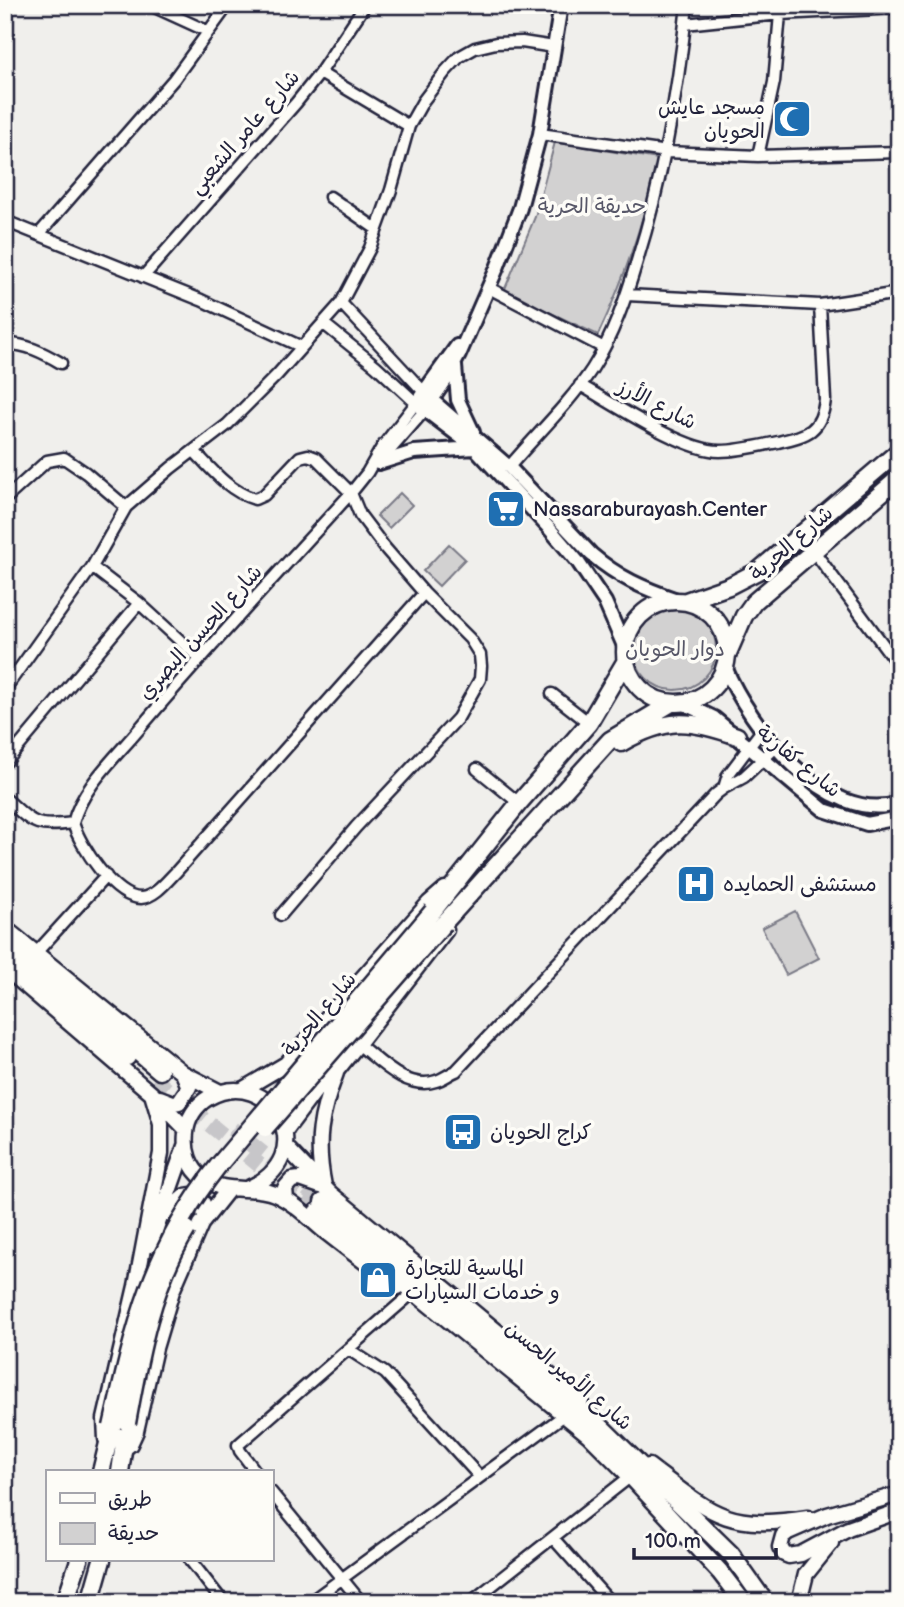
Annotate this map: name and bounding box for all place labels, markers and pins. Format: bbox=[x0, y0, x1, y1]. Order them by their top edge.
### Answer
place label: مسجد عايش الحويان bbox=[658, 95, 765, 144]
mosque icon: مسجد عايش الحويان bbox=[771, 98, 813, 140]
supermarket icon: Nassaraburayash.Center bbox=[485, 488, 527, 530]
place label: Nassaraburayash.Center bbox=[533, 497, 767, 522]
hospital icon: مستشفى الحمايده bbox=[675, 863, 717, 905]
place label: مستشفى الحمايده bbox=[723, 872, 877, 898]
bus stop icon: كراج الحويان bbox=[442, 1111, 484, 1153]
place label: كراج الحويان bbox=[490, 1120, 592, 1146]
place label: الماسية للتجارة و خدمات السيارات bbox=[405, 1256, 560, 1305]
shop icon: الماسية للتجارة و خدمات السيارات bbox=[357, 1259, 399, 1301]

